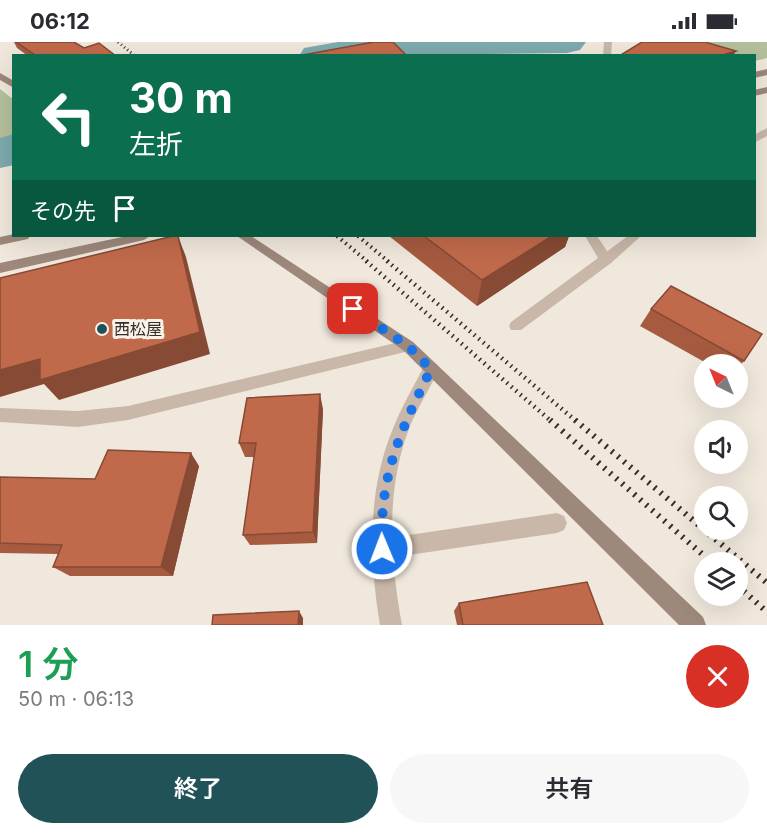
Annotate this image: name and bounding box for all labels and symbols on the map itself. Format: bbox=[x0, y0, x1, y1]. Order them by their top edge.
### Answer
pin bbox=[327, 283, 378, 334]
place label: 西松屋 bbox=[114, 319, 162, 339]
marker: 西松屋 bbox=[95, 322, 109, 336]
north arrow bbox=[694, 354, 748, 408]
position arrow bbox=[350, 517, 414, 581]

